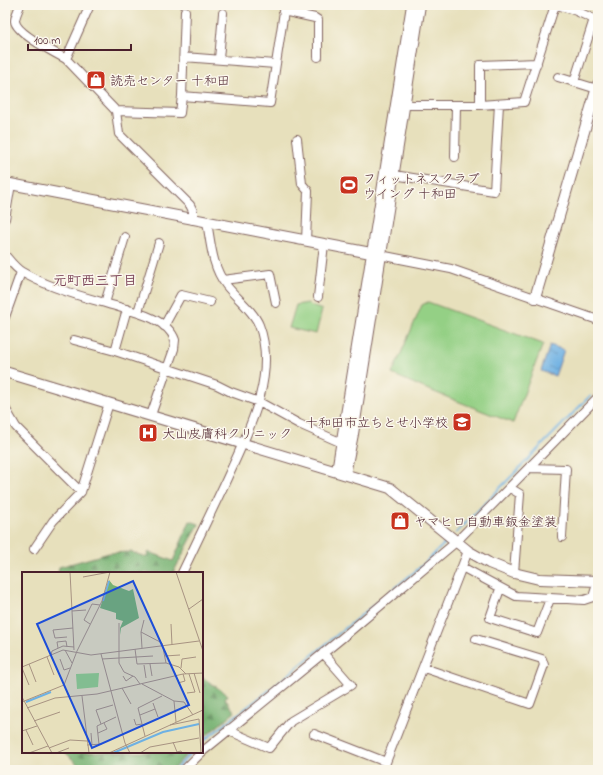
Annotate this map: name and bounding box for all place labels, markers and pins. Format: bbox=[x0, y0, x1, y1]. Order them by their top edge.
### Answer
shop icon: 読売センター 十和田 bbox=[85, 69, 107, 91]
place label: 読売センター 十和田 bbox=[110, 72, 230, 91]
place label: フィットネスクラブ ウイング 十和田 bbox=[363, 170, 480, 204]
sports icon: フィットネスクラブ ウイング 十和田 bbox=[338, 174, 360, 196]
school or university icon: 十和田市立ちとせ小学校 bbox=[451, 411, 473, 433]
place label: 十和田市立ちとせ小学校 bbox=[305, 414, 448, 433]
hospital icon: 大山皮膚科クリニック bbox=[137, 422, 159, 444]
place label: 大山皮膚科クリニック bbox=[162, 425, 292, 444]
shop icon: ヤマヒロ自動車鈑金塗装 bbox=[389, 510, 411, 532]
place label: ヤマヒロ自動車鈑金塗装 bbox=[414, 513, 557, 532]

